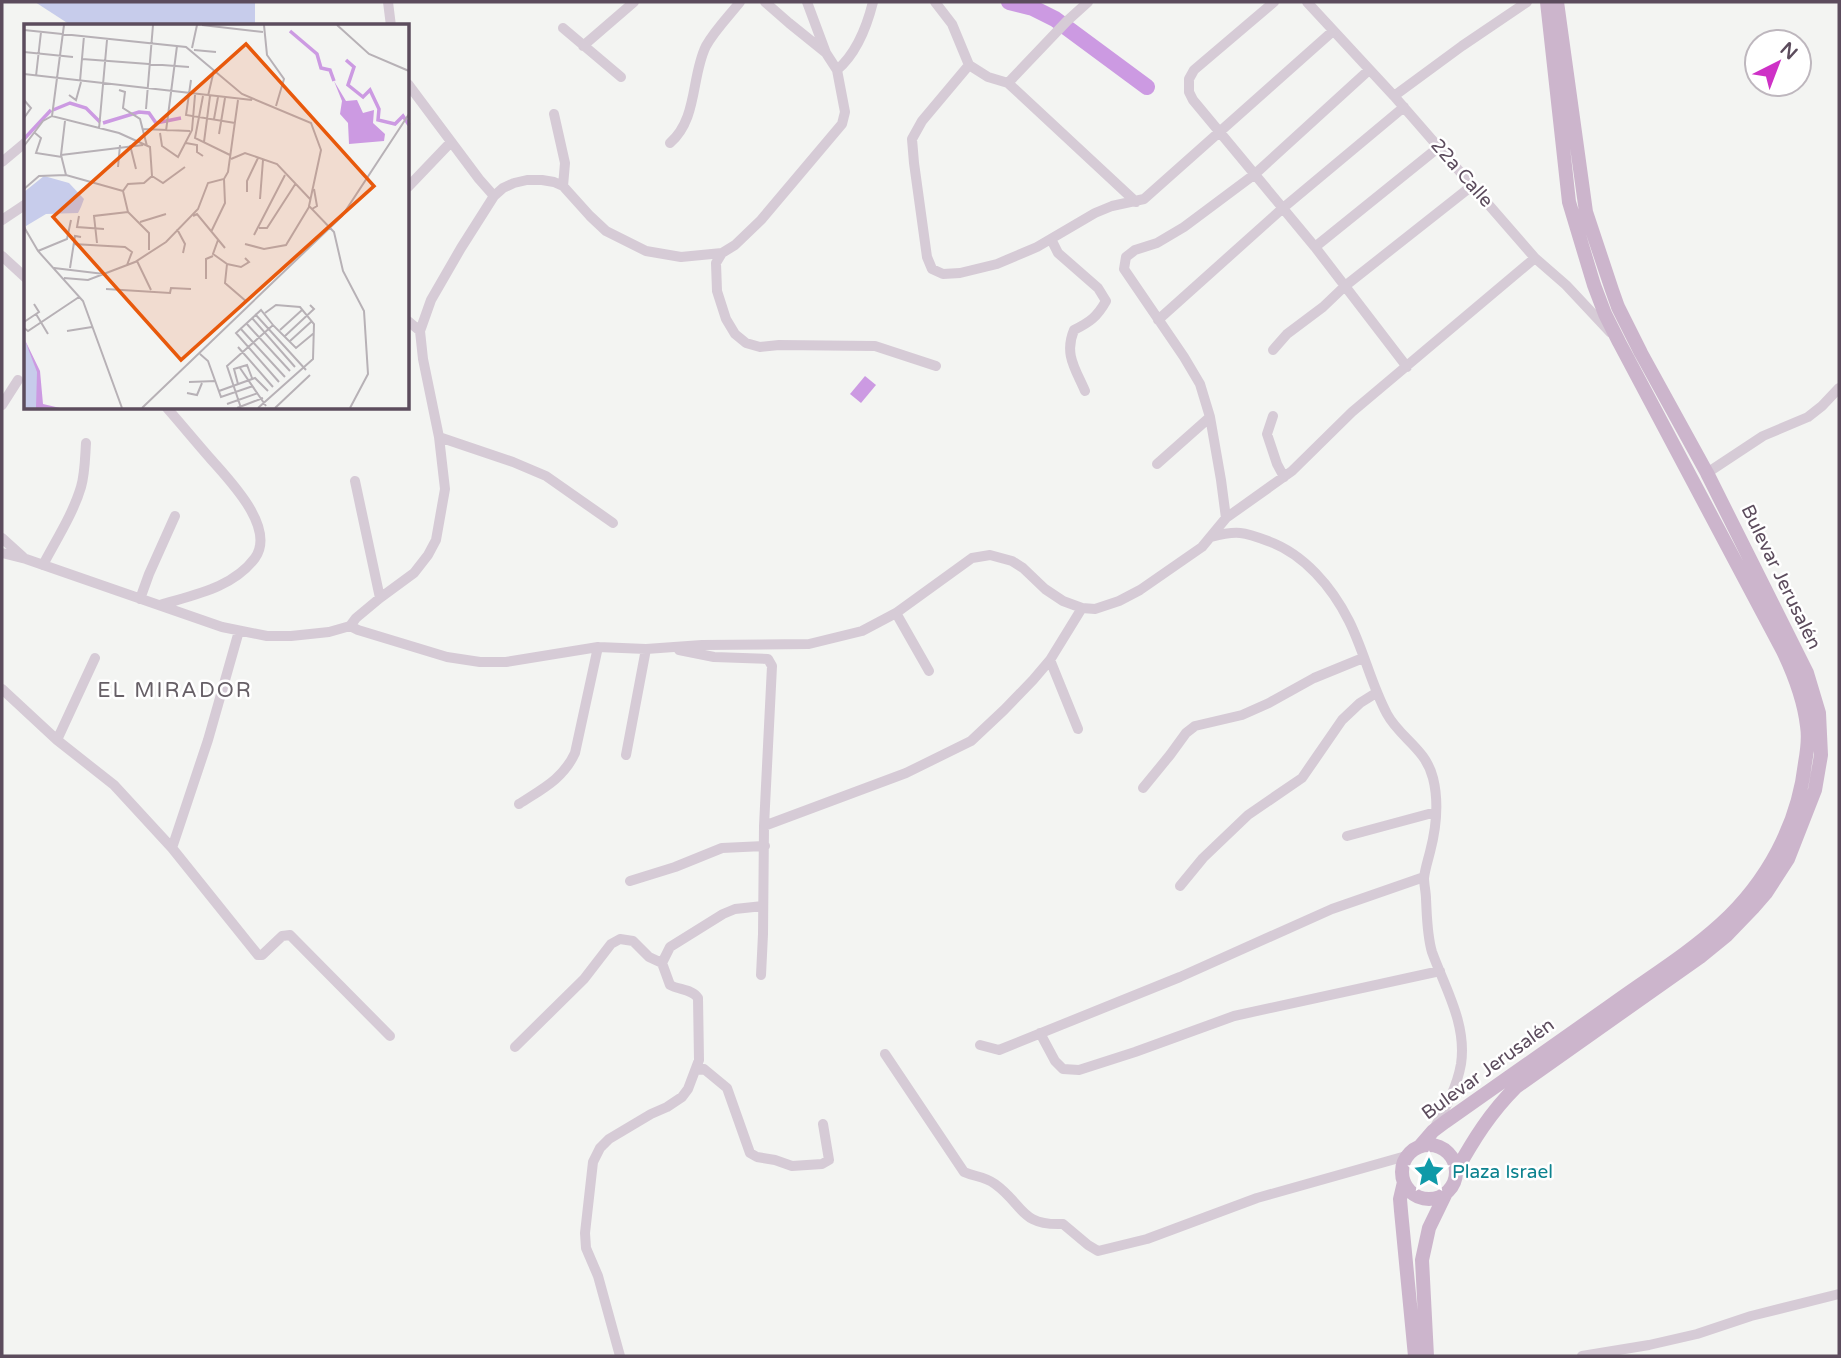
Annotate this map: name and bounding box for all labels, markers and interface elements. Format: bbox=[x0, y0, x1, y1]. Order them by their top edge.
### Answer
inset map bbox=[24, 24, 410, 410]
north arrow bbox=[1743, 28, 1813, 98]
text: N bbox=[1776, 38, 1802, 64]
street label: 22a Calle bbox=[1426, 134, 1498, 212]
street label: Bulevar Jerusalén bbox=[1736, 501, 1826, 653]
district label: EL MIRADOR bbox=[97, 678, 253, 703]
street label: Bulevar Jerusalén bbox=[1418, 1014, 1558, 1124]
place icon: Plaza Israel bbox=[1412, 1155, 1446, 1189]
place label: Plaza Israel bbox=[1452, 1161, 1553, 1183]

